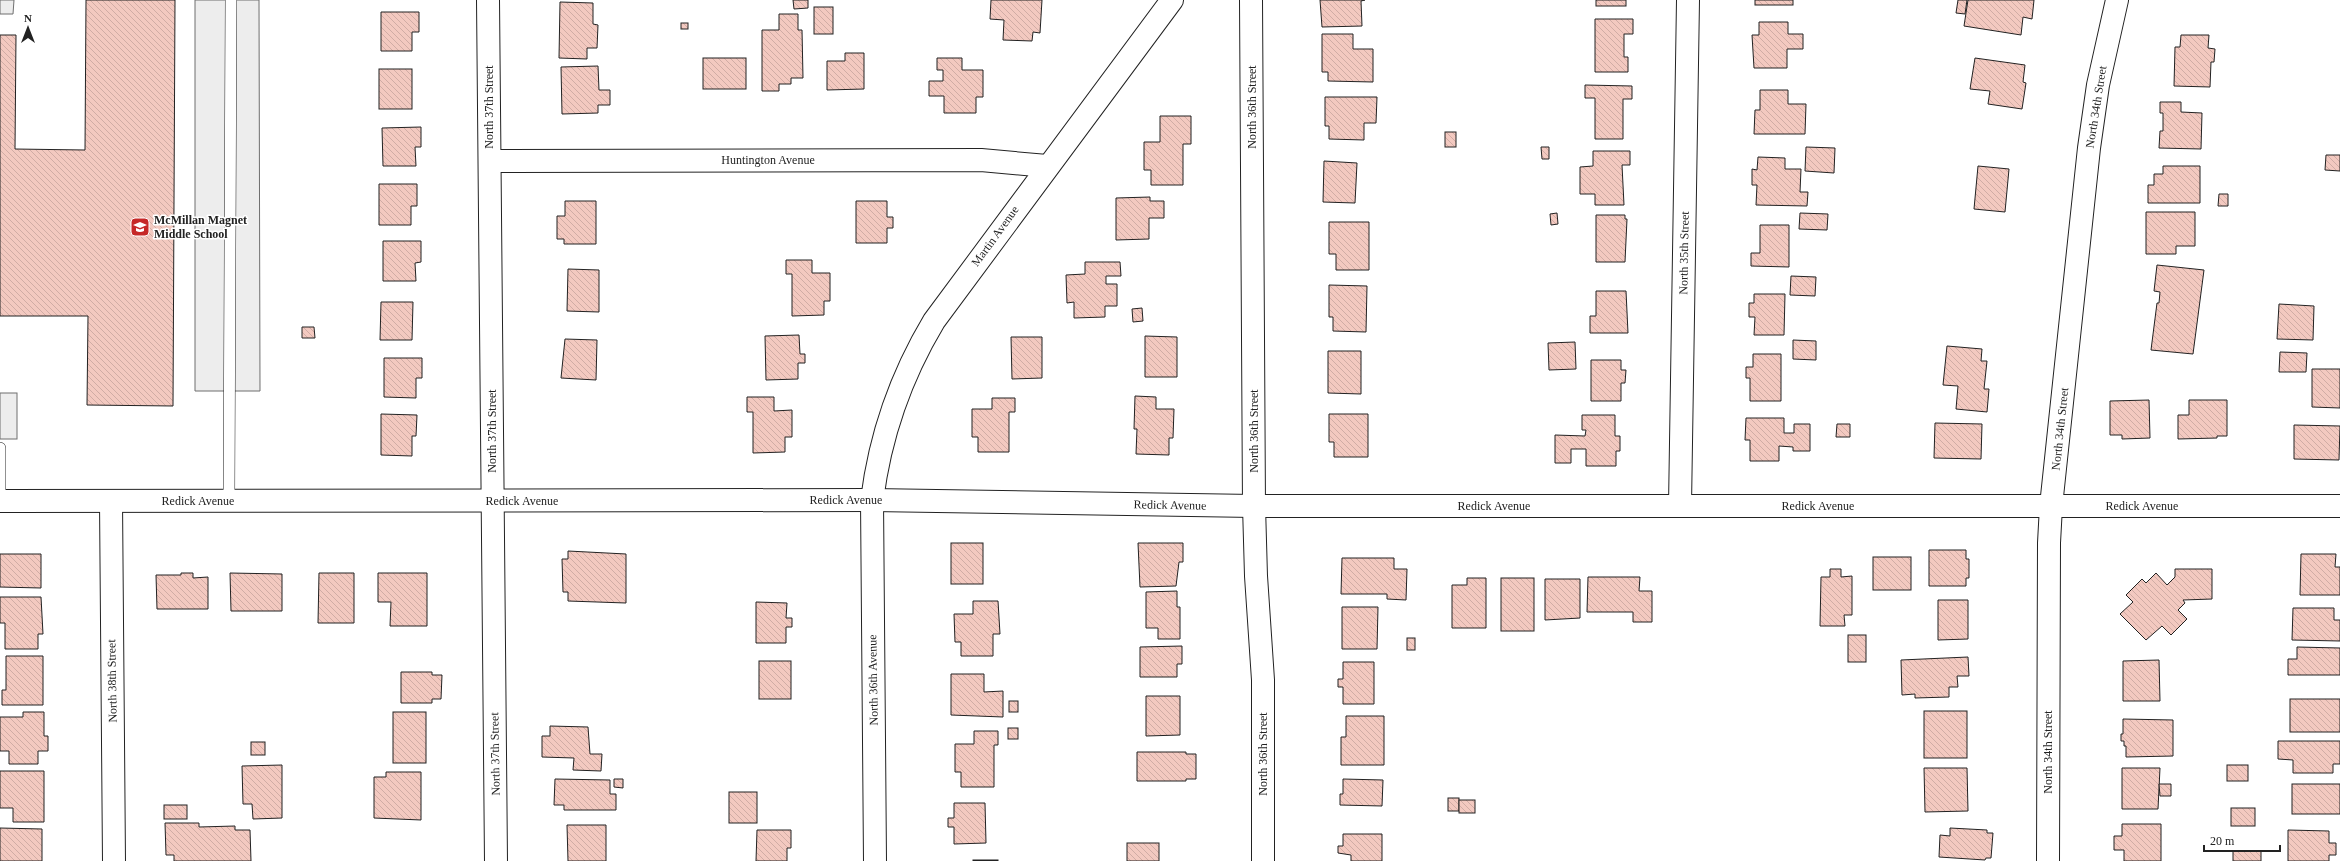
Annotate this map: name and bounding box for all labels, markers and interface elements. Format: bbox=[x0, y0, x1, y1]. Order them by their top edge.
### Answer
north arrow bbox=[8, 8, 48, 48]
text: N bbox=[24, 12, 32, 24]
street label: North 34th Street bbox=[2083, 64, 2110, 149]
street label: North 37th Street bbox=[482, 65, 496, 149]
street label: North 36th Street bbox=[1245, 65, 1259, 149]
street label: Huntington Avenue bbox=[721, 153, 815, 167]
street label: Martin Avenue bbox=[968, 203, 1022, 269]
street label: North 35th Street bbox=[1676, 211, 1692, 295]
place label: McMillan Magnet Middle School bbox=[154, 213, 247, 241]
school or university icon: McMillan Magnet Middle School bbox=[129, 216, 151, 238]
street label: North 34th Street bbox=[2049, 386, 2071, 471]
street label: North 37th Street bbox=[485, 389, 499, 473]
street label: North 36th Street bbox=[1247, 389, 1261, 473]
street label: Redick Avenue bbox=[810, 493, 882, 507]
street label: Redick Avenue bbox=[162, 494, 234, 508]
street label: Redick Avenue bbox=[486, 494, 558, 508]
street label: Redick Avenue bbox=[1134, 497, 1206, 513]
street label: Redick Avenue bbox=[1458, 499, 1530, 513]
street label: Redick Avenue bbox=[1782, 499, 1854, 513]
street label: Redick Avenue bbox=[2106, 499, 2178, 513]
street label: North 36th Avenue bbox=[865, 634, 881, 726]
street label: North 38th Street bbox=[104, 639, 120, 723]
street label: North 34th Street bbox=[2041, 710, 2055, 794]
street label: North 37th Street bbox=[487, 712, 503, 796]
street label: North 36th Street bbox=[1256, 712, 1270, 796]
scale bar bbox=[2204, 827, 2280, 853]
text: 20 m bbox=[2210, 834, 2235, 848]

